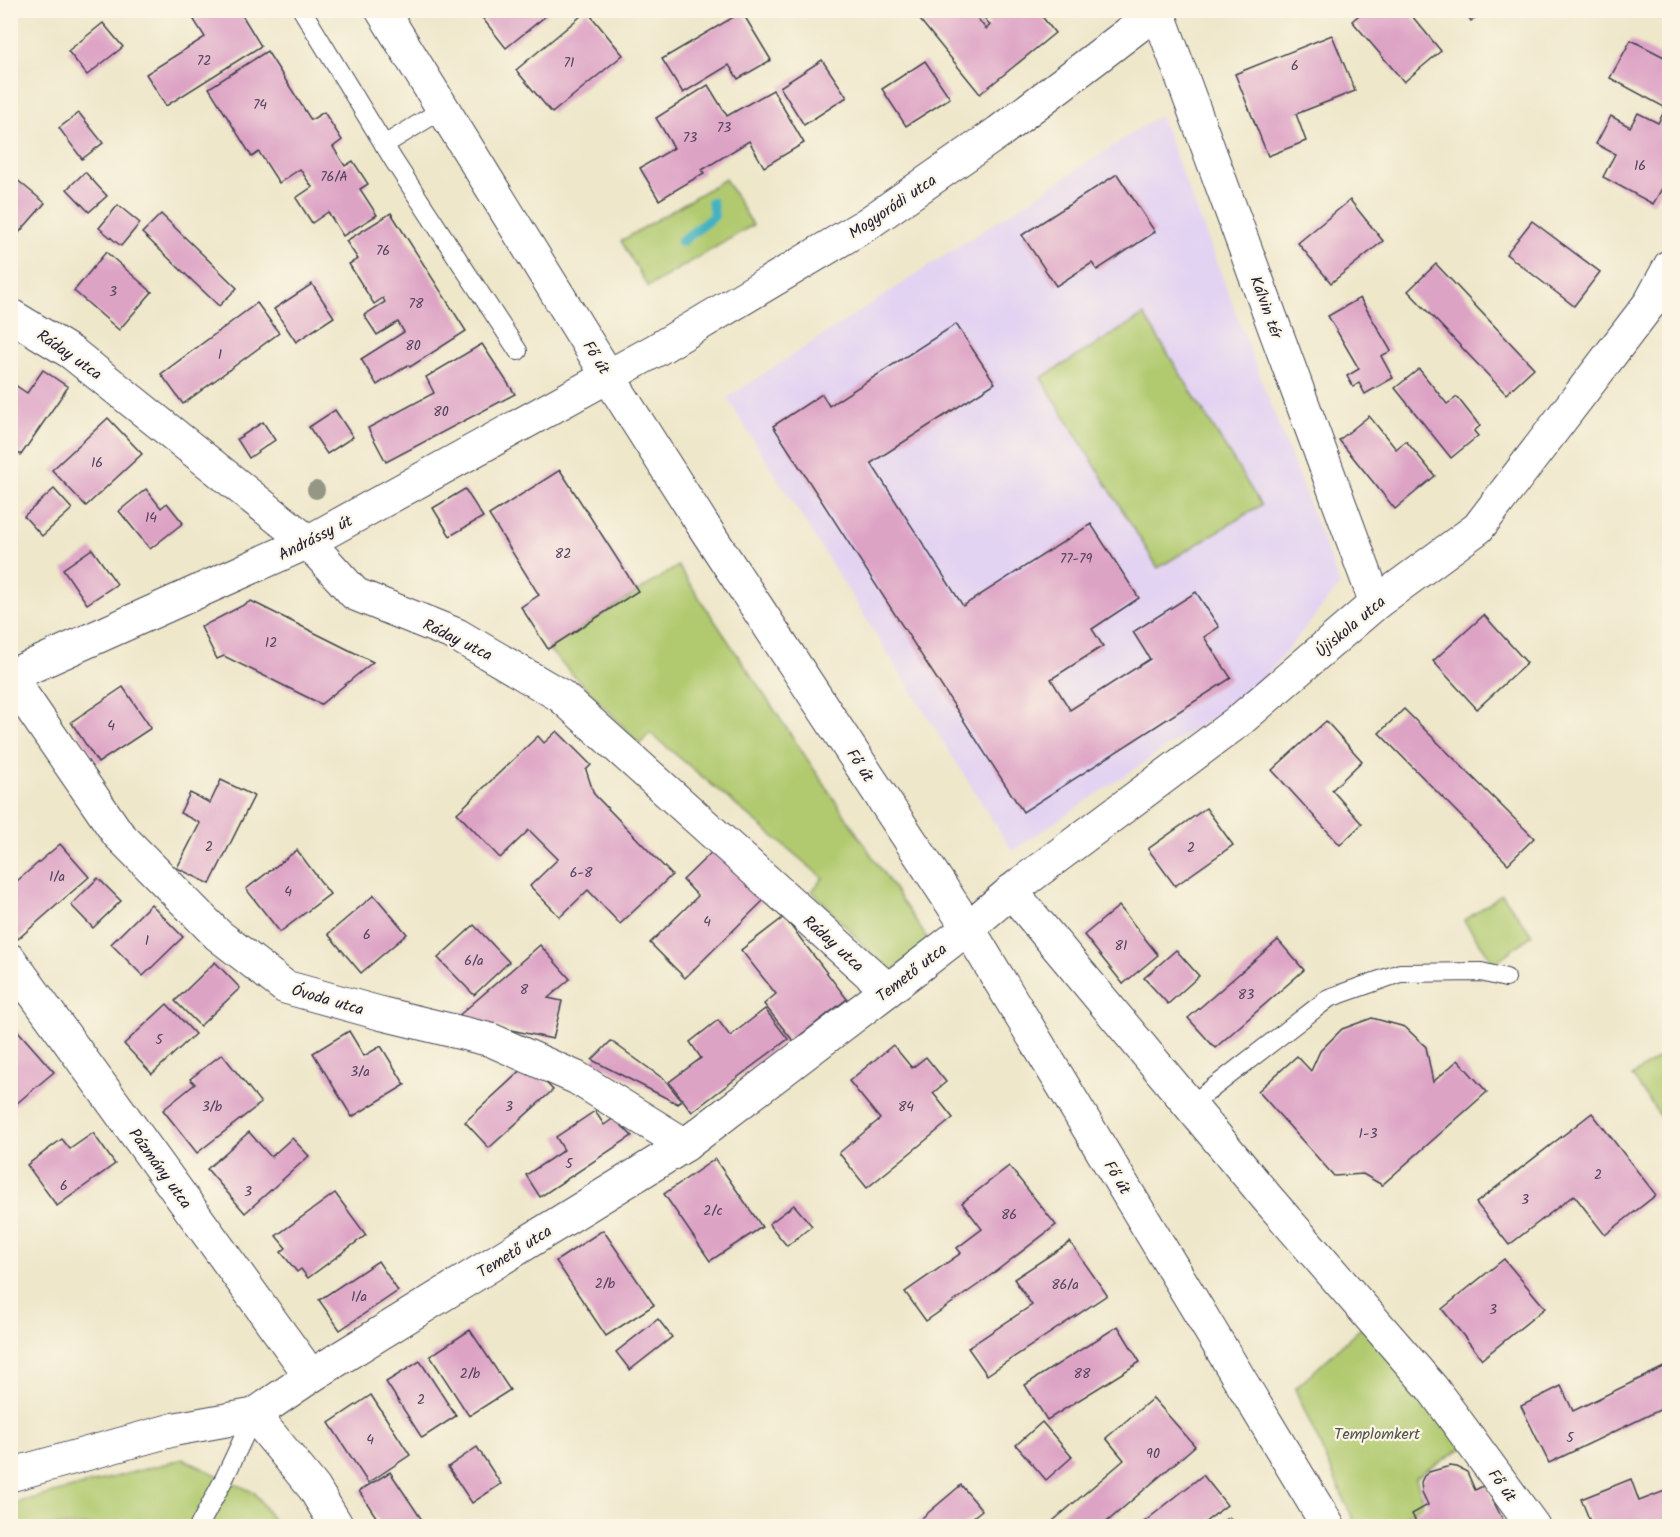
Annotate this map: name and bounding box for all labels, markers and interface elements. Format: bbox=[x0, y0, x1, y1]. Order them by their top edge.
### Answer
house number: 72 bbox=[197, 50, 211, 72]
house number: 71 bbox=[564, 52, 574, 74]
house number: 6 bbox=[1291, 55, 1299, 77]
house number: 74 bbox=[253, 94, 267, 116]
house number: 73 bbox=[717, 117, 731, 139]
house number: 73 bbox=[683, 127, 697, 149]
house number: 16 bbox=[1634, 155, 1646, 177]
house number: 76/A bbox=[320, 166, 348, 188]
street label: Mogyoródi utca bbox=[844, 169, 942, 246]
house number: 76 bbox=[376, 240, 390, 262]
street label: Kálvin tér bbox=[1243, 273, 1289, 344]
house number: 3 bbox=[109, 281, 117, 303]
house number: 78 bbox=[409, 293, 424, 315]
street label: Ráday utca bbox=[31, 324, 107, 387]
house number: 80 bbox=[405, 335, 421, 357]
street label: Fő út bbox=[576, 336, 616, 380]
house number: 1 bbox=[218, 344, 222, 366]
house number: 80 bbox=[433, 401, 449, 423]
house number: 16 bbox=[91, 452, 103, 474]
house number: 14 bbox=[145, 507, 157, 529]
street label: Andrássy út bbox=[274, 509, 358, 568]
house number: 82 bbox=[555, 543, 571, 565]
house number: 77-79 bbox=[1060, 548, 1092, 570]
street label: Újiskola utca bbox=[1310, 590, 1392, 664]
street label: Ráday utca bbox=[418, 613, 496, 668]
house number: 12 bbox=[265, 632, 277, 654]
house number: 4 bbox=[107, 715, 115, 737]
street label: Fő út bbox=[839, 744, 880, 788]
house number: 2 bbox=[205, 836, 213, 858]
house number: 2 bbox=[1187, 837, 1195, 859]
house number: 6-8 bbox=[570, 862, 593, 884]
house number: 1/a bbox=[49, 866, 65, 888]
house number: 4 bbox=[284, 881, 292, 903]
street label: Ráday utca bbox=[797, 910, 869, 978]
house number: 4 bbox=[703, 911, 711, 933]
house number: 6 bbox=[363, 924, 371, 946]
house number: 1 bbox=[145, 930, 149, 952]
house number: 81 bbox=[1115, 935, 1127, 957]
street label: Temető utca bbox=[871, 937, 953, 1009]
house number: 6/a bbox=[464, 950, 484, 972]
street label: Óvoda utca bbox=[288, 978, 367, 1023]
house number: 8 bbox=[520, 979, 529, 1001]
house number: 83 bbox=[1238, 984, 1254, 1006]
house number: 5 bbox=[155, 1029, 164, 1051]
house number: 3/a bbox=[350, 1061, 370, 1083]
house number: 3/b bbox=[202, 1096, 223, 1118]
house number: 3 bbox=[505, 1096, 513, 1118]
house number: 84 bbox=[898, 1096, 914, 1118]
street label: Pázmány utca bbox=[122, 1123, 198, 1214]
house number: 1-3 bbox=[1359, 1123, 1377, 1145]
house number: 5 bbox=[565, 1153, 574, 1175]
street label: Fő út bbox=[1097, 1156, 1137, 1200]
house number: 2 bbox=[1594, 1164, 1602, 1186]
house number: 6 bbox=[60, 1175, 68, 1197]
house number: 3 bbox=[244, 1181, 252, 1203]
house number: 3 bbox=[1521, 1189, 1529, 1211]
house number: 2/c bbox=[703, 1200, 723, 1222]
house number: 86 bbox=[1001, 1204, 1017, 1226]
street label: Temető utca bbox=[473, 1219, 557, 1285]
house number: 2/b bbox=[595, 1273, 616, 1295]
house number: 86/a bbox=[1051, 1274, 1079, 1296]
house number: 1/a bbox=[351, 1286, 367, 1308]
house number: 3 bbox=[1489, 1299, 1497, 1321]
house number: 2/b bbox=[460, 1363, 481, 1385]
house number: 88 bbox=[1074, 1363, 1091, 1385]
house number: 2 bbox=[417, 1389, 425, 1411]
park label: Templomkert bbox=[1334, 1422, 1421, 1447]
house number: 5 bbox=[1566, 1427, 1575, 1449]
house number: 4 bbox=[366, 1429, 374, 1451]
house number: 90 bbox=[1146, 1443, 1160, 1465]
street label: Fő út bbox=[1481, 1464, 1523, 1508]

